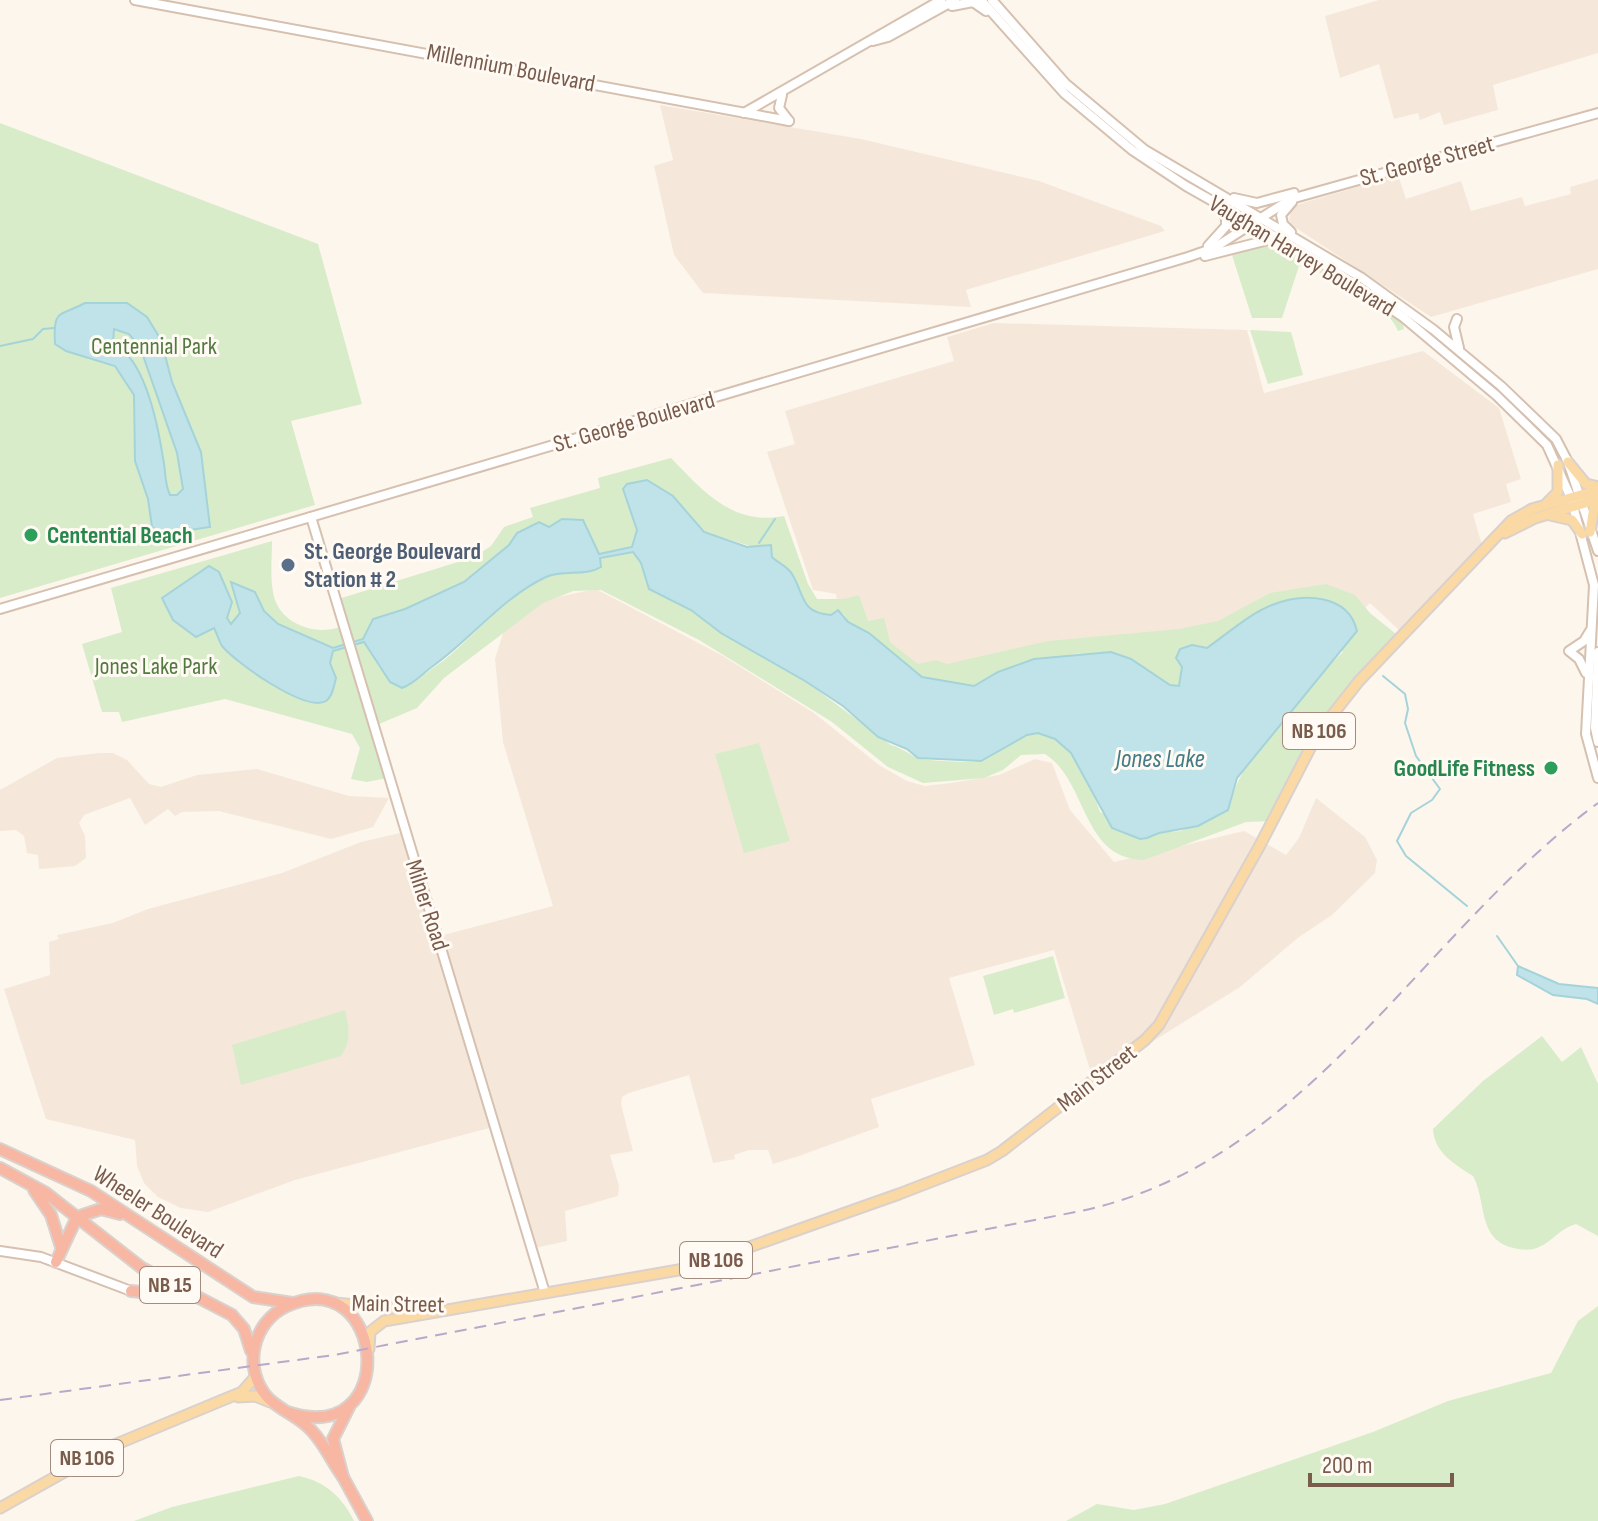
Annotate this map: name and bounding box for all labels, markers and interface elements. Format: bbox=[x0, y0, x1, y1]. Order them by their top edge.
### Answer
street label: Millennium Boulevard bbox=[424, 37, 598, 99]
street label: St. George Street bbox=[1357, 129, 1497, 193]
street label: Vaughan Harvey Boulevard bbox=[1204, 189, 1400, 323]
park label: Centennial Park bbox=[91, 332, 217, 361]
street label: St. George Boulevard bbox=[550, 385, 718, 459]
place label: Centential Beach bbox=[47, 521, 193, 550]
marker: Centential Beach bbox=[22, 526, 40, 544]
place label: St. George Boulevard Station # 2 bbox=[304, 537, 481, 594]
marker: St. George Boulevard Station # 2 bbox=[279, 556, 297, 574]
park label: Jones Lake Park bbox=[94, 652, 217, 681]
road number: NB 106 bbox=[1283, 713, 1355, 749]
water label: Jones Lake bbox=[1113, 744, 1205, 775]
place label: GoodLife Fitness bbox=[1394, 754, 1535, 783]
marker: GoodLife Fitness bbox=[1542, 759, 1560, 777]
street label: Milner Road bbox=[399, 856, 455, 954]
street label: Main Street bbox=[1052, 1038, 1142, 1118]
street label: Wheeler Boulevard bbox=[87, 1159, 229, 1265]
road number: NB 106 bbox=[680, 1242, 752, 1278]
road number: NB 15 bbox=[140, 1267, 200, 1303]
street label: Main Street bbox=[351, 1289, 445, 1319]
scale bar bbox=[1310, 1437, 1452, 1487]
road number: NB 106 bbox=[51, 1440, 123, 1476]
text: 200 m bbox=[1322, 1451, 1373, 1480]

